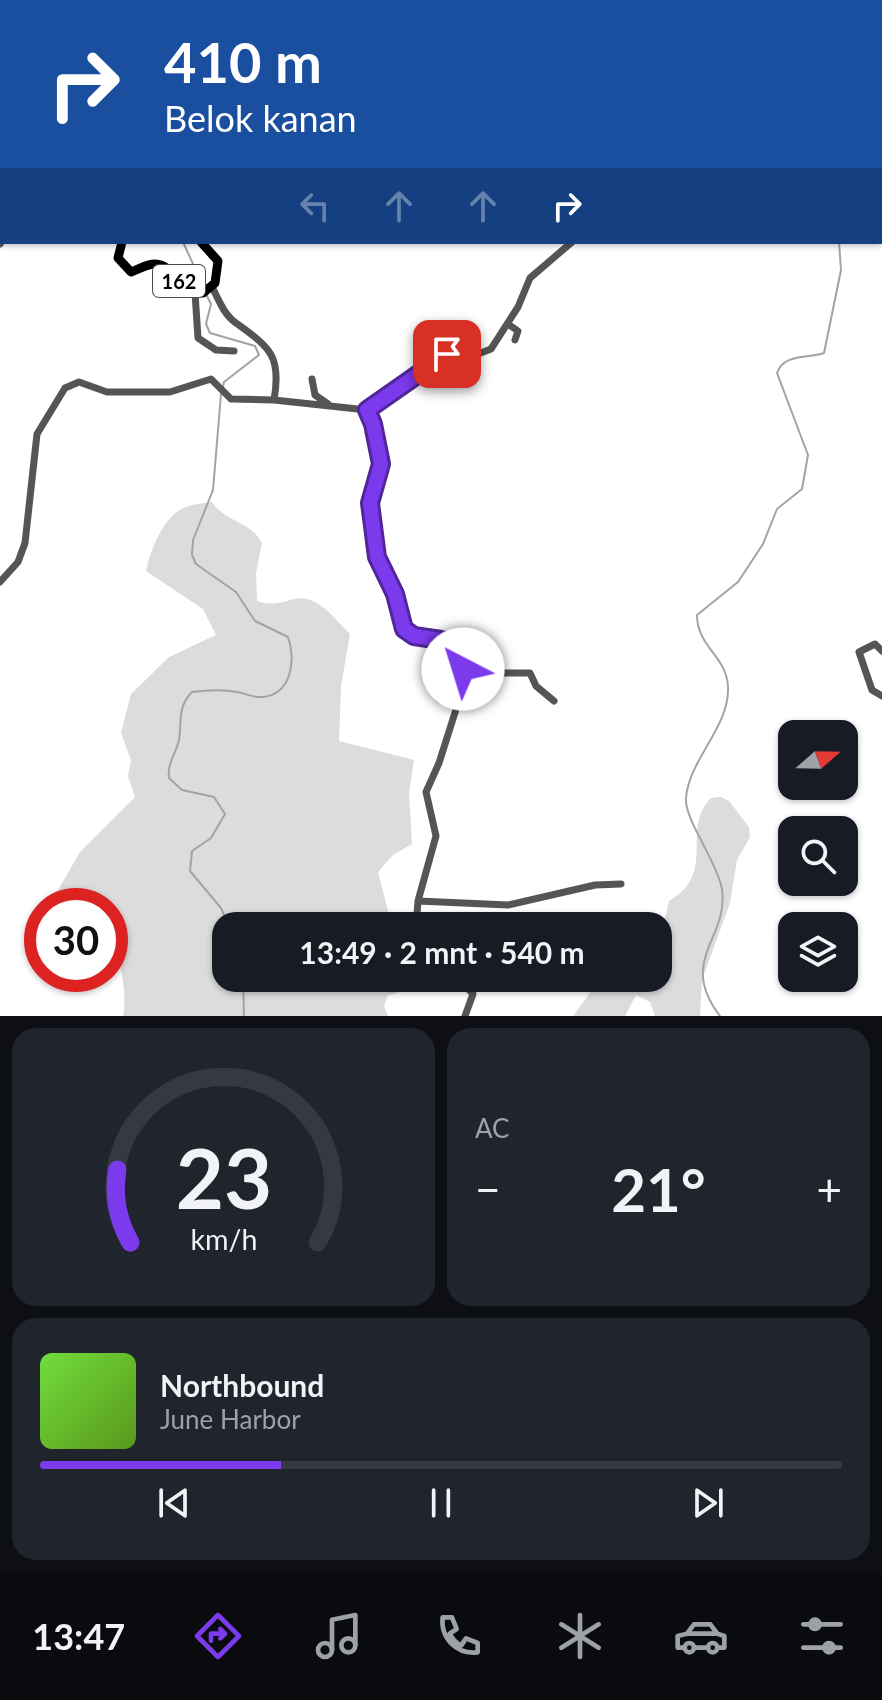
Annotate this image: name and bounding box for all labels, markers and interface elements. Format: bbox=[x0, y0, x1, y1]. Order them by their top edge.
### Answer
text: 410 m bbox=[164, 28, 322, 95]
icon: right bbox=[32, 32, 136, 136]
text: Belok kanan bbox=[164, 96, 357, 140]
icon: left bbox=[293, 184, 337, 228]
icon: ahead bbox=[377, 184, 421, 228]
icon: ahead bbox=[461, 184, 505, 228]
icon: right bbox=[545, 184, 589, 228]
road number: 162 bbox=[153, 265, 205, 297]
pin bbox=[413, 320, 481, 388]
icon: arrive bbox=[425, 332, 469, 376]
position arrow bbox=[421, 627, 505, 711]
north arrow bbox=[778, 720, 858, 800]
map controls bbox=[778, 720, 858, 992]
button: search bbox=[778, 816, 858, 896]
speed limit sign: 30 bbox=[24, 888, 128, 992]
button: layers bbox=[778, 912, 858, 992]
text: 13:49 · 2 mnt · 540 m bbox=[299, 934, 585, 970]
text: AC bbox=[475, 1112, 510, 1144]
text: 23 bbox=[175, 1127, 272, 1227]
text: 21° bbox=[611, 1153, 706, 1225]
text: − bbox=[475, 1163, 501, 1215]
text: + bbox=[816, 1163, 842, 1215]
text: km/h bbox=[190, 1222, 257, 1256]
text: Northbound bbox=[160, 1367, 324, 1403]
text: June Harbor bbox=[160, 1403, 301, 1435]
icon: previous bbox=[152, 1481, 196, 1525]
icon: pause bbox=[419, 1481, 463, 1525]
icon: next bbox=[686, 1481, 730, 1525]
icon: directions bbox=[190, 1608, 246, 1664]
icon: music bbox=[311, 1608, 367, 1664]
icon: phone bbox=[431, 1608, 487, 1664]
icon: climate bbox=[552, 1608, 608, 1664]
icon: car bbox=[673, 1608, 729, 1664]
icon: filters bbox=[794, 1608, 850, 1664]
text: 13:47 bbox=[32, 1614, 125, 1658]

